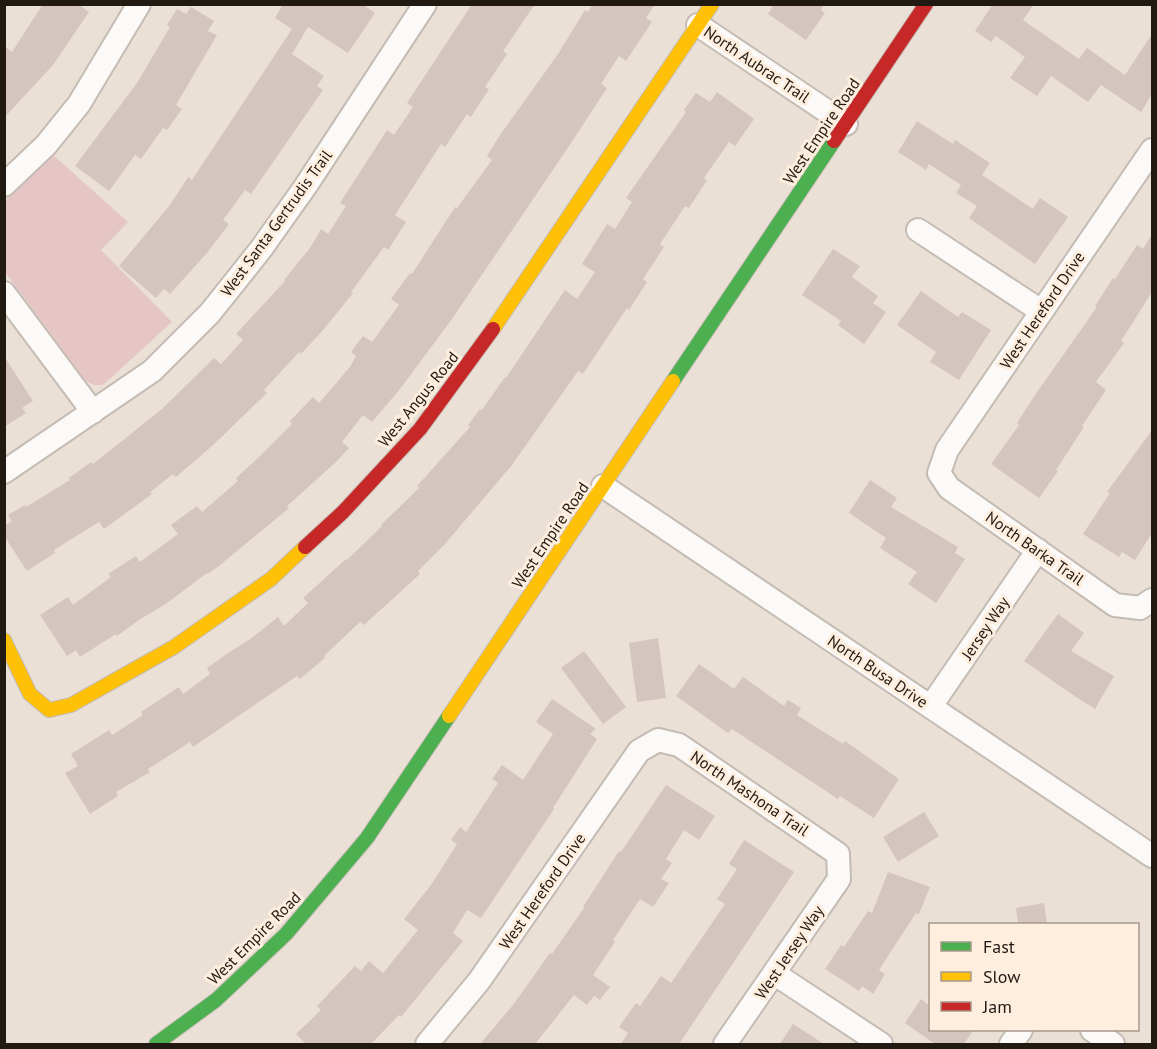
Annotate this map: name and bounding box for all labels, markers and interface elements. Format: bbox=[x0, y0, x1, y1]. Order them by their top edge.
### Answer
street label: North Aubrac Trail bbox=[700, 21, 814, 107]
street label: West Empire Road bbox=[778, 74, 864, 188]
street label: West Santa Gertrudis Trail bbox=[216, 146, 336, 300]
street label: West Hereford Drive bbox=[995, 248, 1089, 372]
street label: West Angus Road bbox=[373, 347, 463, 451]
street label: West Empire Road bbox=[507, 478, 593, 592]
street label: North Barka Trail bbox=[982, 507, 1088, 589]
street label: Jersey Way bbox=[956, 592, 1014, 664]
street label: North Busa Drive bbox=[824, 630, 932, 712]
street label: North Mashona Trail bbox=[687, 746, 813, 840]
street label: West Hereford Drive bbox=[494, 829, 590, 953]
street label: West Empire Road bbox=[203, 887, 305, 989]
street label: West Jersey Way bbox=[750, 901, 828, 1003]
legend bbox=[929, 923, 1139, 1031]
text: Fast bbox=[983, 935, 1015, 958]
text: Slow bbox=[983, 965, 1021, 988]
text: Jam bbox=[982, 995, 1012, 1018]

